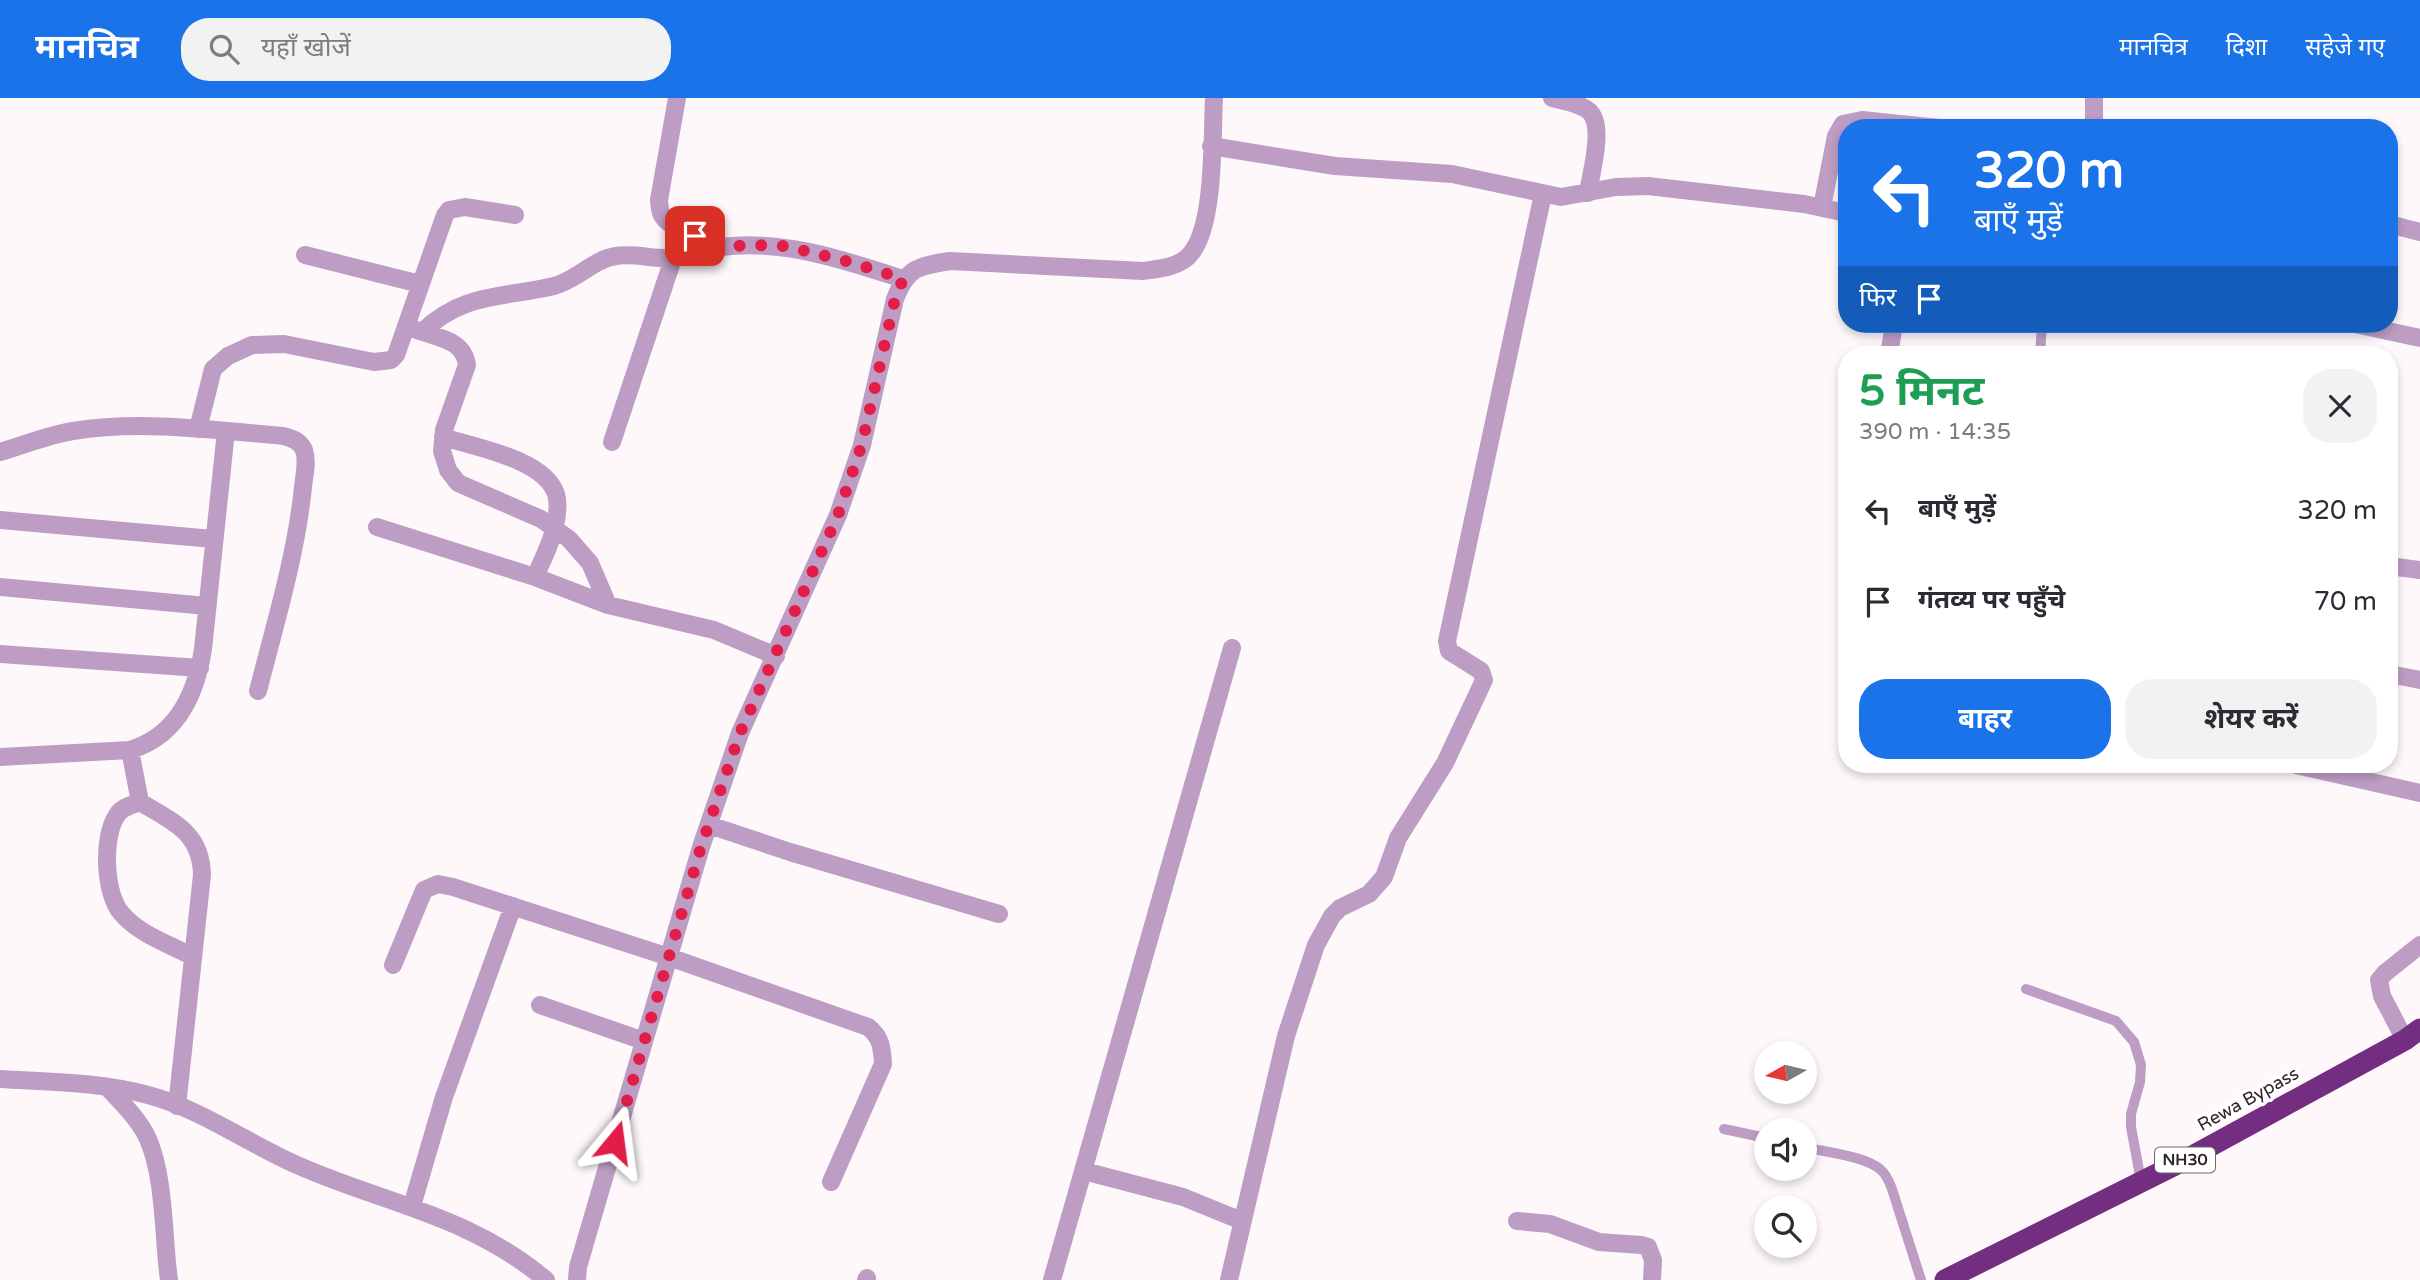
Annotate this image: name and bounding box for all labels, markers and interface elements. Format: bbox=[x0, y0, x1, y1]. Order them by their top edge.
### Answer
search box bbox=[181, 18, 671, 81]
text: मानचित्र bbox=[35, 28, 139, 67]
icon: search bbox=[205, 30, 243, 68]
text: यहाँ खोजें bbox=[261, 32, 351, 63]
text: मानचित्र bbox=[2119, 33, 2188, 62]
text: दिशा bbox=[2226, 33, 2267, 62]
text: सहेजे गए bbox=[2305, 33, 2385, 62]
text: 320 m bbox=[1974, 142, 2124, 201]
icon: left bbox=[1859, 147, 1950, 238]
text: बाएँ मुड़ें bbox=[1974, 202, 2063, 240]
pin bbox=[665, 206, 725, 266]
icon: arrive bbox=[676, 217, 714, 255]
icon: arrive bbox=[1910, 280, 1948, 318]
text: फिर bbox=[1859, 282, 1896, 313]
text: 5 मिनट bbox=[1859, 366, 1984, 417]
button: close bbox=[2303, 369, 2377, 443]
text: 390 m · 14:35 bbox=[1859, 418, 2011, 446]
icon: left bbox=[1859, 492, 1897, 530]
text: बाएँ मुड़ें bbox=[1918, 493, 1996, 524]
text: 320 m bbox=[2297, 495, 2377, 526]
icon: arrive bbox=[1859, 583, 1897, 621]
text: गंतव्य पर पहुँचे bbox=[1918, 584, 2065, 615]
text: 70 m bbox=[2314, 586, 2377, 617]
button: बाहर bbox=[1859, 679, 2111, 759]
button: शेयर करें bbox=[2125, 679, 2377, 759]
north arrow bbox=[1754, 1041, 1816, 1104]
map controls bbox=[1754, 1041, 1817, 1258]
street label: Rewa Bypass bbox=[2193, 1062, 2303, 1136]
position arrow bbox=[578, 1105, 652, 1179]
button: sound bbox=[1754, 1118, 1817, 1181]
road number: NH30 bbox=[2155, 1148, 2215, 1172]
button: search bbox=[1754, 1195, 1817, 1258]

